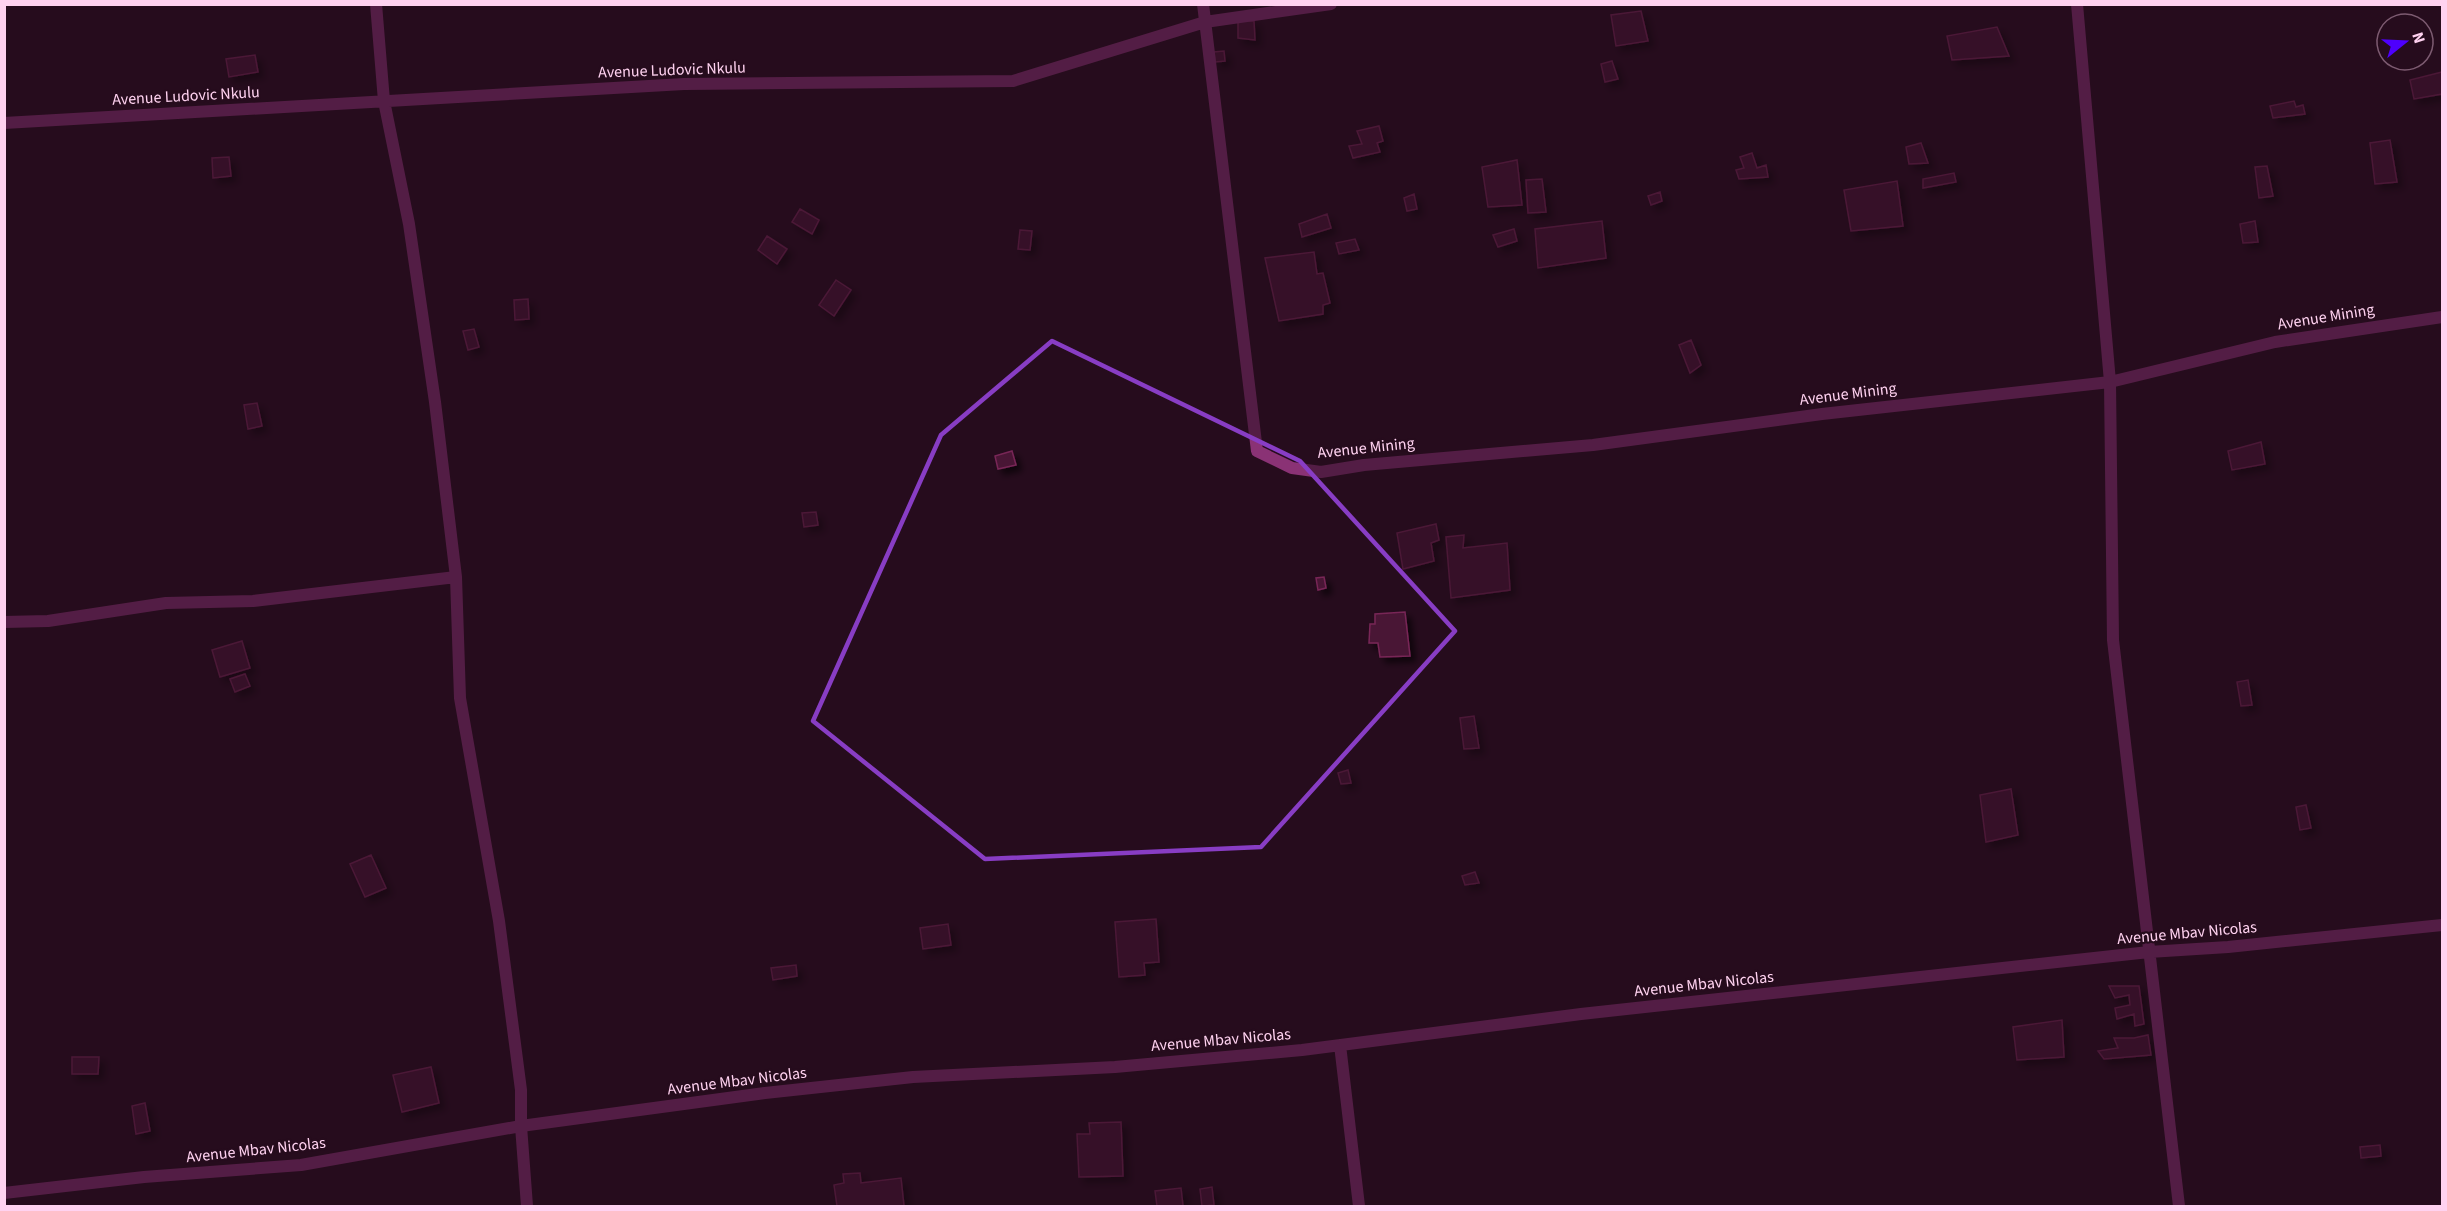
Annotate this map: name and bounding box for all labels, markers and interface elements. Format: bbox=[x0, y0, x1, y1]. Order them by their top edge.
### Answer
north arrow bbox=[2375, 12, 2435, 72]
text: N bbox=[2406, 29, 2430, 46]
street label: Avenue Ludovic Nkulu bbox=[598, 56, 746, 84]
street label: Avenue Ludovic Nkulu bbox=[112, 81, 260, 111]
street label: Avenue Mining bbox=[2276, 299, 2376, 335]
street label: Avenue Mining bbox=[1798, 377, 1898, 411]
street label: Avenue Mining bbox=[1316, 432, 1416, 464]
street label: Avenue Mbav Nicolas bbox=[2116, 916, 2258, 950]
street label: Avenue Mbav Nicolas bbox=[1633, 966, 1775, 1002]
street label: Avenue Mbav Nicolas bbox=[1150, 1023, 1292, 1057]
street label: Avenue Mbav Nicolas bbox=[666, 1061, 808, 1100]
street label: Avenue Mbav Nicolas bbox=[185, 1132, 327, 1168]

